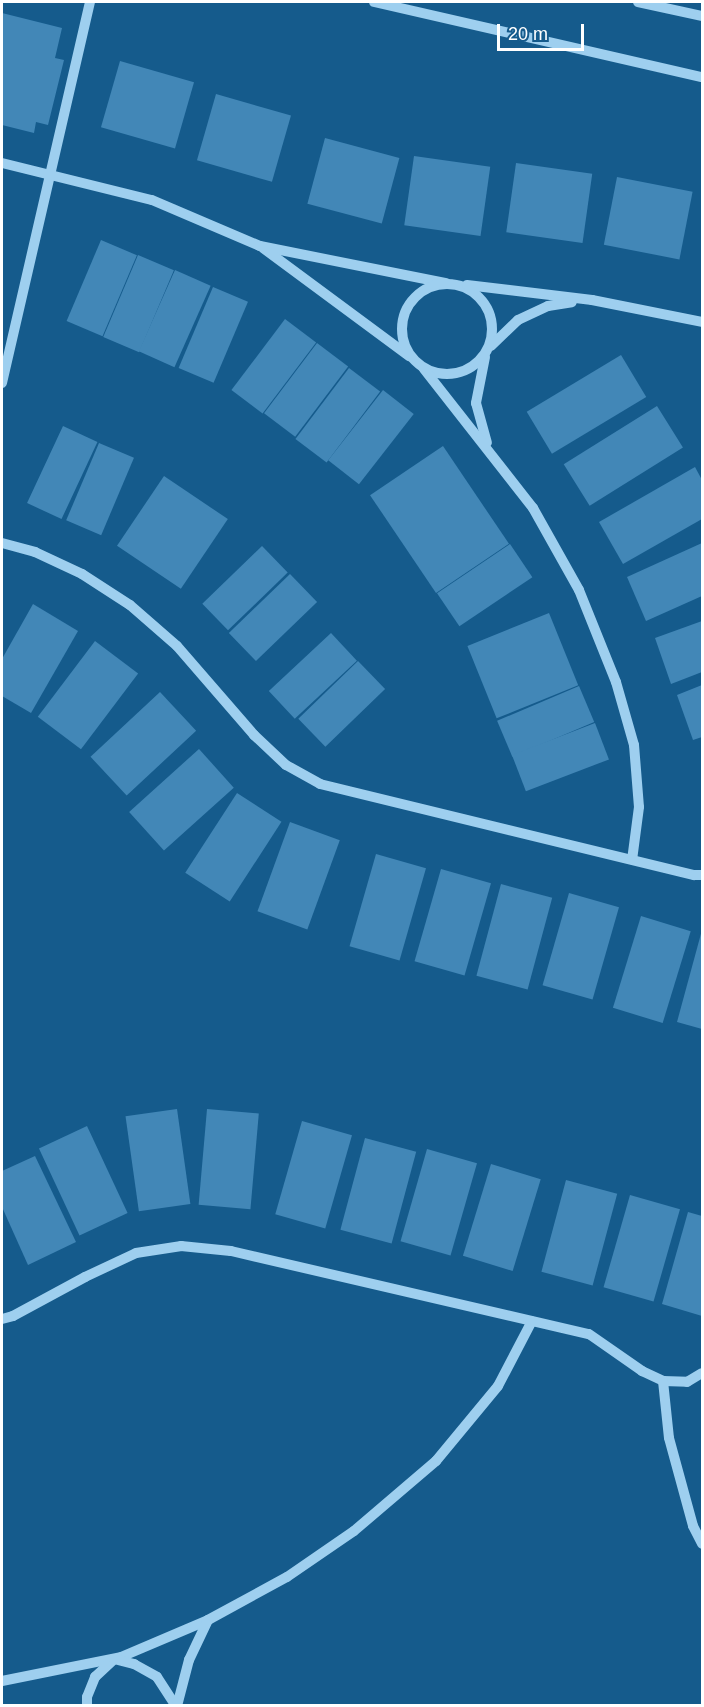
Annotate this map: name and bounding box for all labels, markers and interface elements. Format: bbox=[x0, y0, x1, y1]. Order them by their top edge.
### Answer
scale bar bbox=[500, 12, 587, 50]
text: 20 m bbox=[508, 24, 548, 44]

